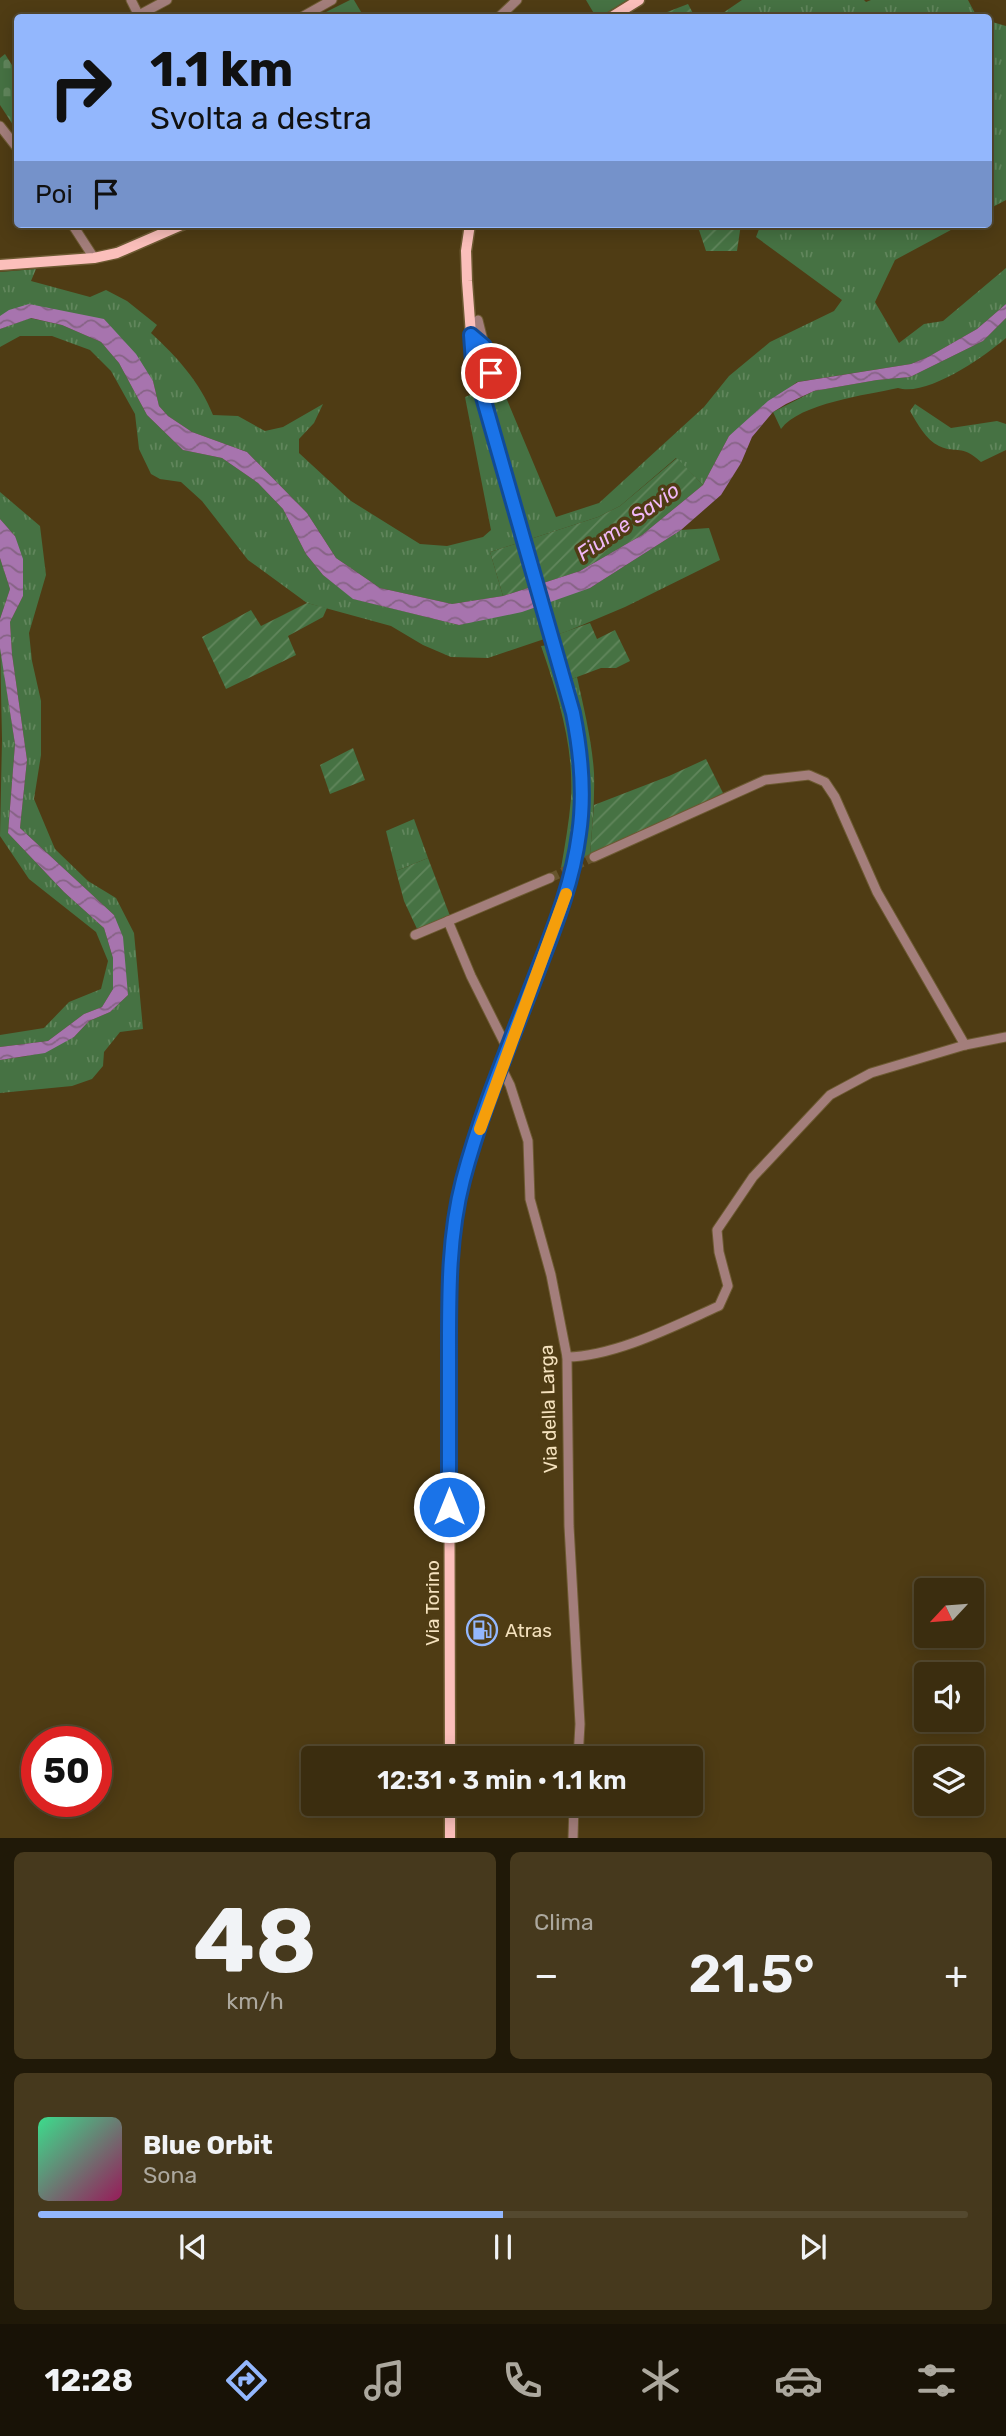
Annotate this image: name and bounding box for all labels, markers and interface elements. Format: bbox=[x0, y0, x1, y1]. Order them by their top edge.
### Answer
text: 1.1 km bbox=[150, 40, 293, 98]
icon: right bbox=[35, 42, 126, 133]
text: Svolta a destra bbox=[150, 99, 372, 137]
icon: arrive bbox=[87, 175, 125, 213]
text: Poi bbox=[35, 179, 73, 210]
pin bbox=[461, 343, 521, 403]
icon: arrive bbox=[472, 354, 510, 392]
water label: Fiume Savio bbox=[572, 477, 684, 566]
street label: Via della Larga bbox=[535, 1344, 562, 1474]
position arrow bbox=[412, 1470, 486, 1544]
street label: Via Torino bbox=[421, 1560, 444, 1646]
north arrow bbox=[914, 1578, 984, 1648]
map controls bbox=[914, 1578, 984, 1816]
fuel station icon: Atras bbox=[465, 1613, 499, 1647]
place label: Atras bbox=[505, 1619, 552, 1642]
button: sound bbox=[914, 1662, 984, 1732]
speed limit sign: 50 bbox=[21, 1726, 112, 1817]
button: layers bbox=[914, 1746, 984, 1816]
text: 12:31 · 3 min · 1.1 km bbox=[377, 1765, 627, 1796]
text: 48 bbox=[193, 1887, 317, 1995]
text: Clima bbox=[534, 1908, 594, 1936]
text: 21.5° bbox=[688, 1943, 815, 2005]
text: − bbox=[534, 1952, 559, 1998]
text: + bbox=[944, 1952, 968, 1998]
text: km/h bbox=[226, 1987, 284, 2015]
text: Blue Orbit bbox=[143, 2130, 273, 2161]
text: Sona bbox=[143, 2161, 197, 2189]
icon: previous bbox=[174, 2228, 212, 2266]
icon: pause bbox=[484, 2228, 522, 2266]
icon: next bbox=[794, 2228, 832, 2266]
icon: directions bbox=[222, 2356, 271, 2405]
icon: music bbox=[360, 2356, 409, 2405]
icon: phone bbox=[498, 2356, 547, 2405]
icon: climate bbox=[636, 2356, 685, 2405]
icon: car bbox=[774, 2356, 823, 2405]
icon: filters bbox=[912, 2356, 961, 2405]
text: 12:28 bbox=[45, 2361, 133, 2399]

